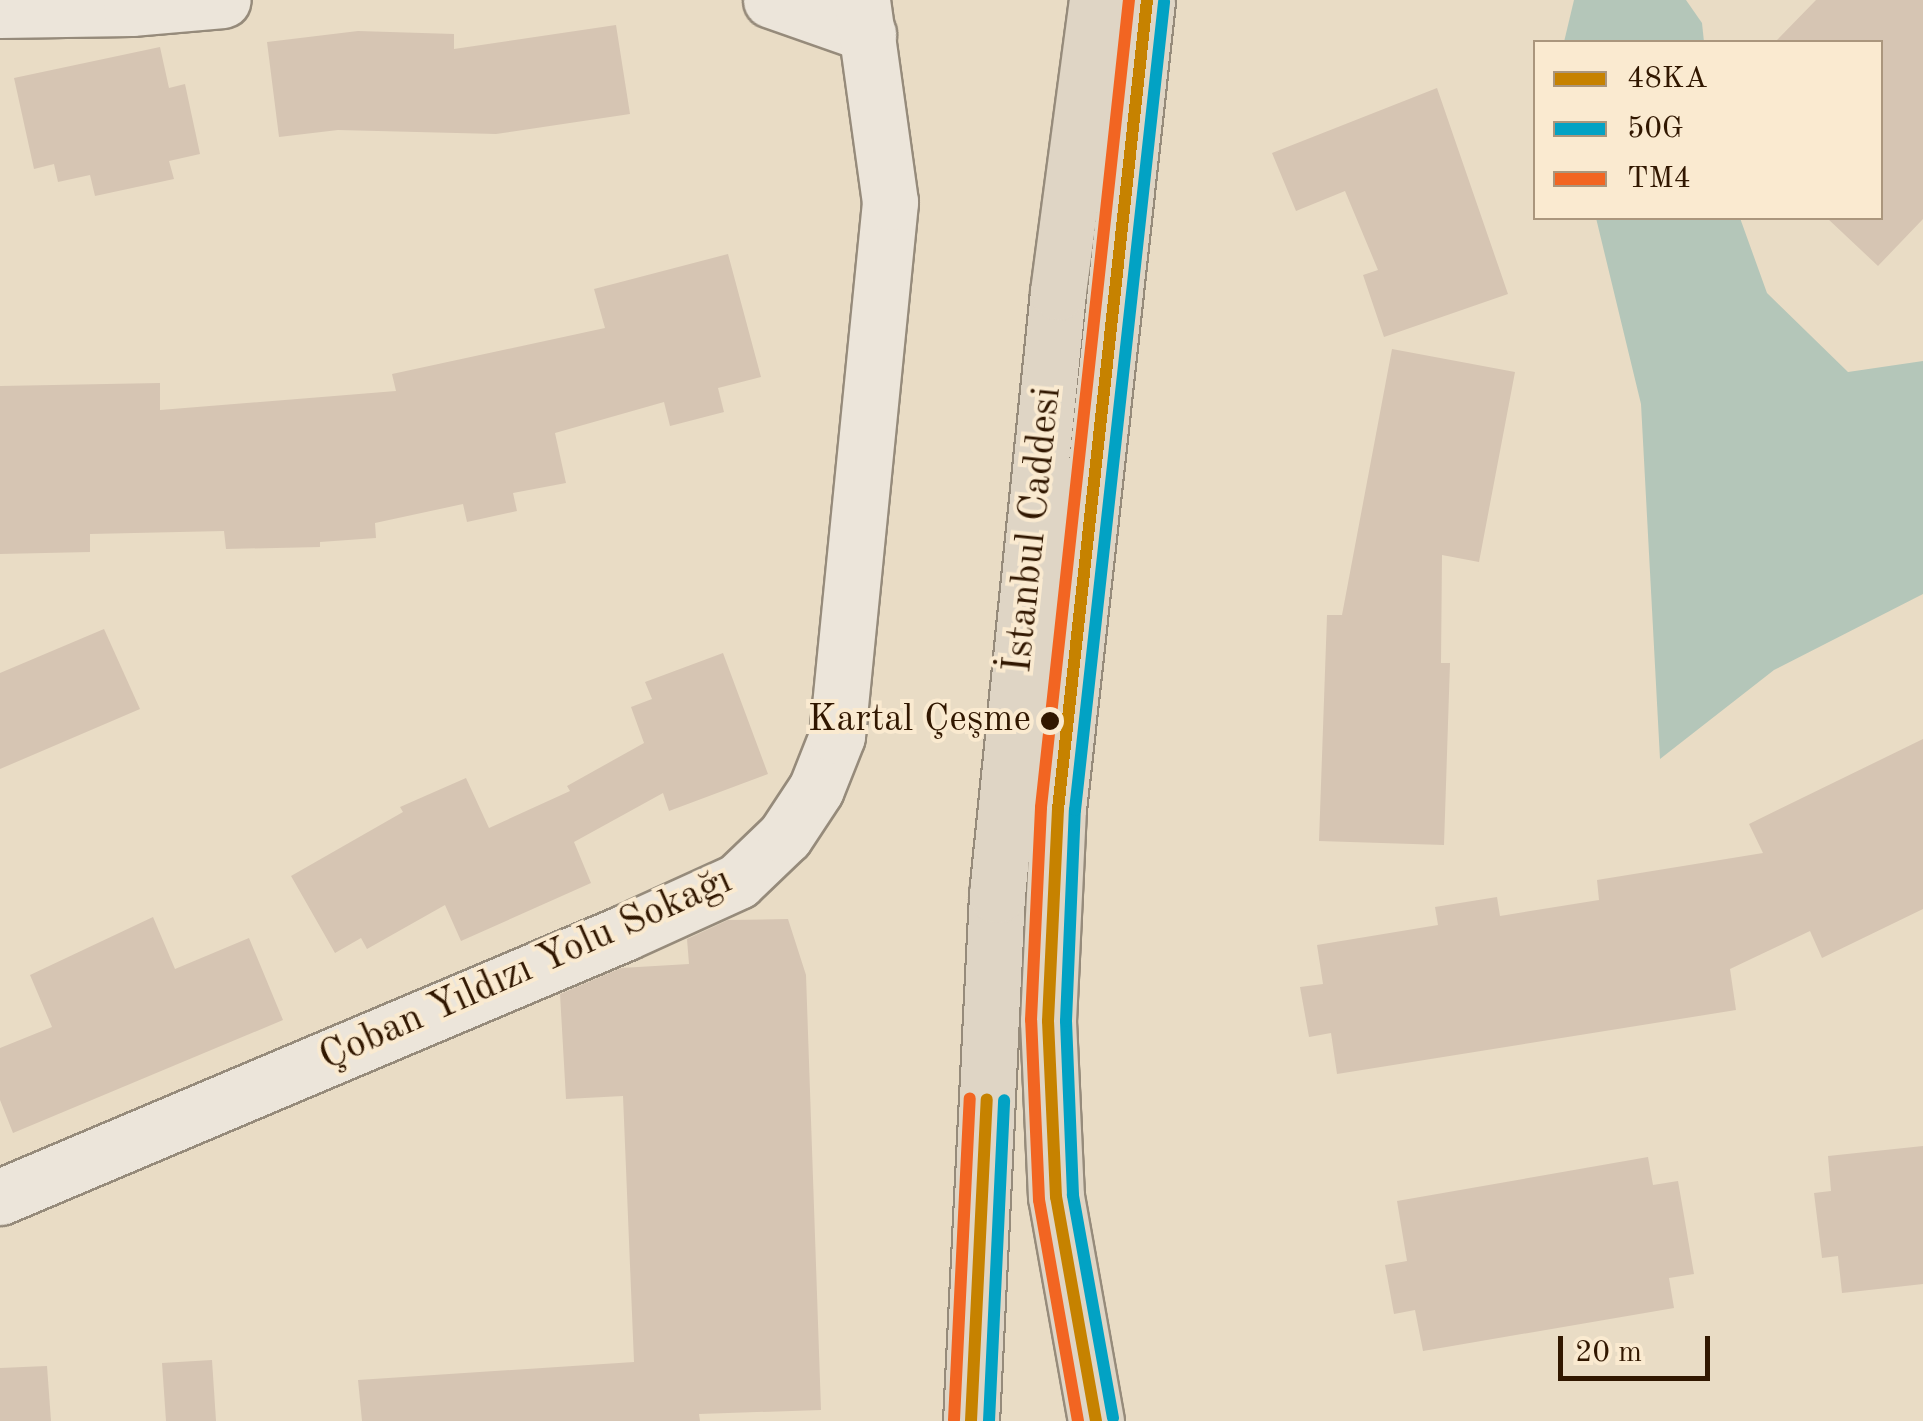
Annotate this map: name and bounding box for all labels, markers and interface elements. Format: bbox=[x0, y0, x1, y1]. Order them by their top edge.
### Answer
legend bbox=[1533, 40, 1883, 220]
text: 48KA bbox=[1627, 64, 1707, 94]
text: 50G bbox=[1627, 114, 1683, 144]
text: TM4 bbox=[1627, 164, 1691, 194]
street label: İstanbul Caddesi bbox=[995, 385, 1073, 675]
place label: Kartal Çeşme bbox=[808, 698, 1031, 744]
marker: Kartal Çeşme bbox=[1040, 711, 1060, 731]
street label: Çoban Yıldızı Yolu Sokağı bbox=[312, 857, 740, 1083]
scale bar bbox=[1563, 1316, 1716, 1378]
text: 20 m bbox=[1575, 1338, 1642, 1368]

